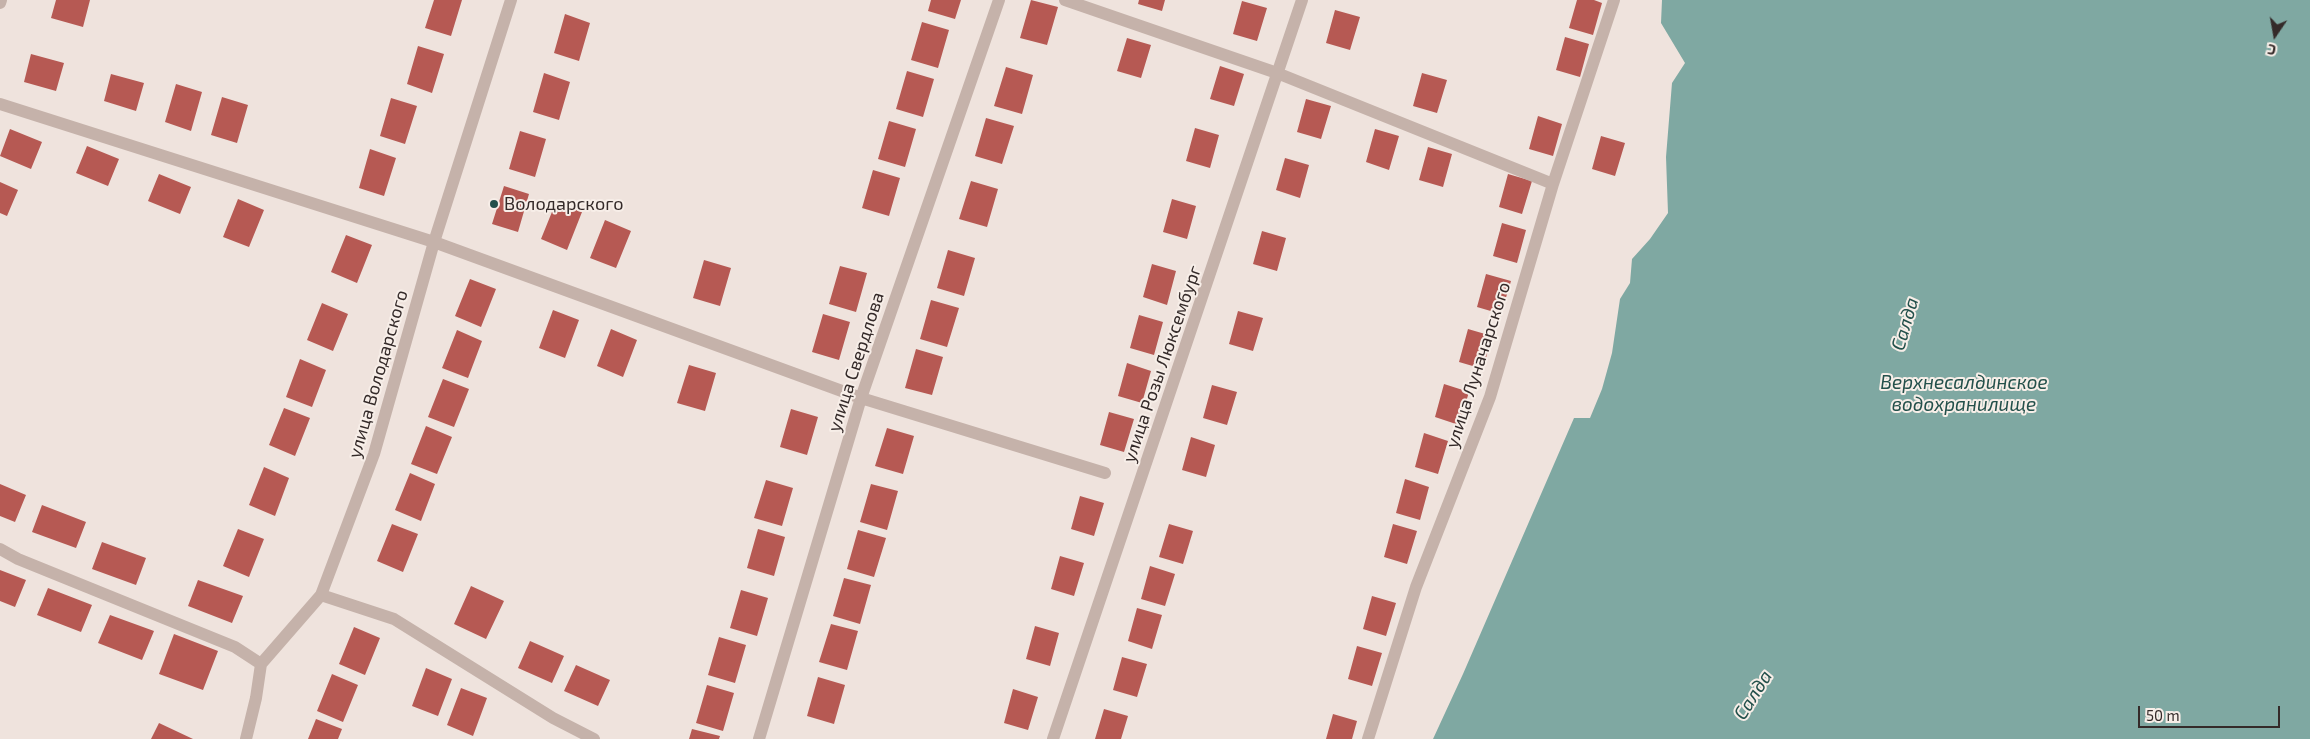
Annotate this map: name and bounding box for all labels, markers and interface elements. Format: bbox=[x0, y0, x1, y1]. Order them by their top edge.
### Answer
north arrow bbox=[2250, 10, 2300, 60]
text: С bbox=[2266, 41, 2278, 59]
place label: Володарского bbox=[504, 193, 624, 215]
marker: Володарского bbox=[488, 198, 500, 210]
street label: улица Розы Люксембург bbox=[1118, 263, 1206, 465]
street label: улица Луначарского bbox=[1441, 279, 1515, 451]
street label: улица Володарского bbox=[344, 287, 412, 461]
street label: улица Свердлова bbox=[823, 289, 889, 435]
water label: Салда bbox=[1887, 295, 1923, 353]
water label: Верхнесалдинское водохранилище bbox=[1880, 372, 2048, 416]
water label: Салда bbox=[1729, 666, 1777, 724]
scale bar bbox=[2140, 696, 2282, 728]
text: 50 m bbox=[2146, 706, 2180, 724]

